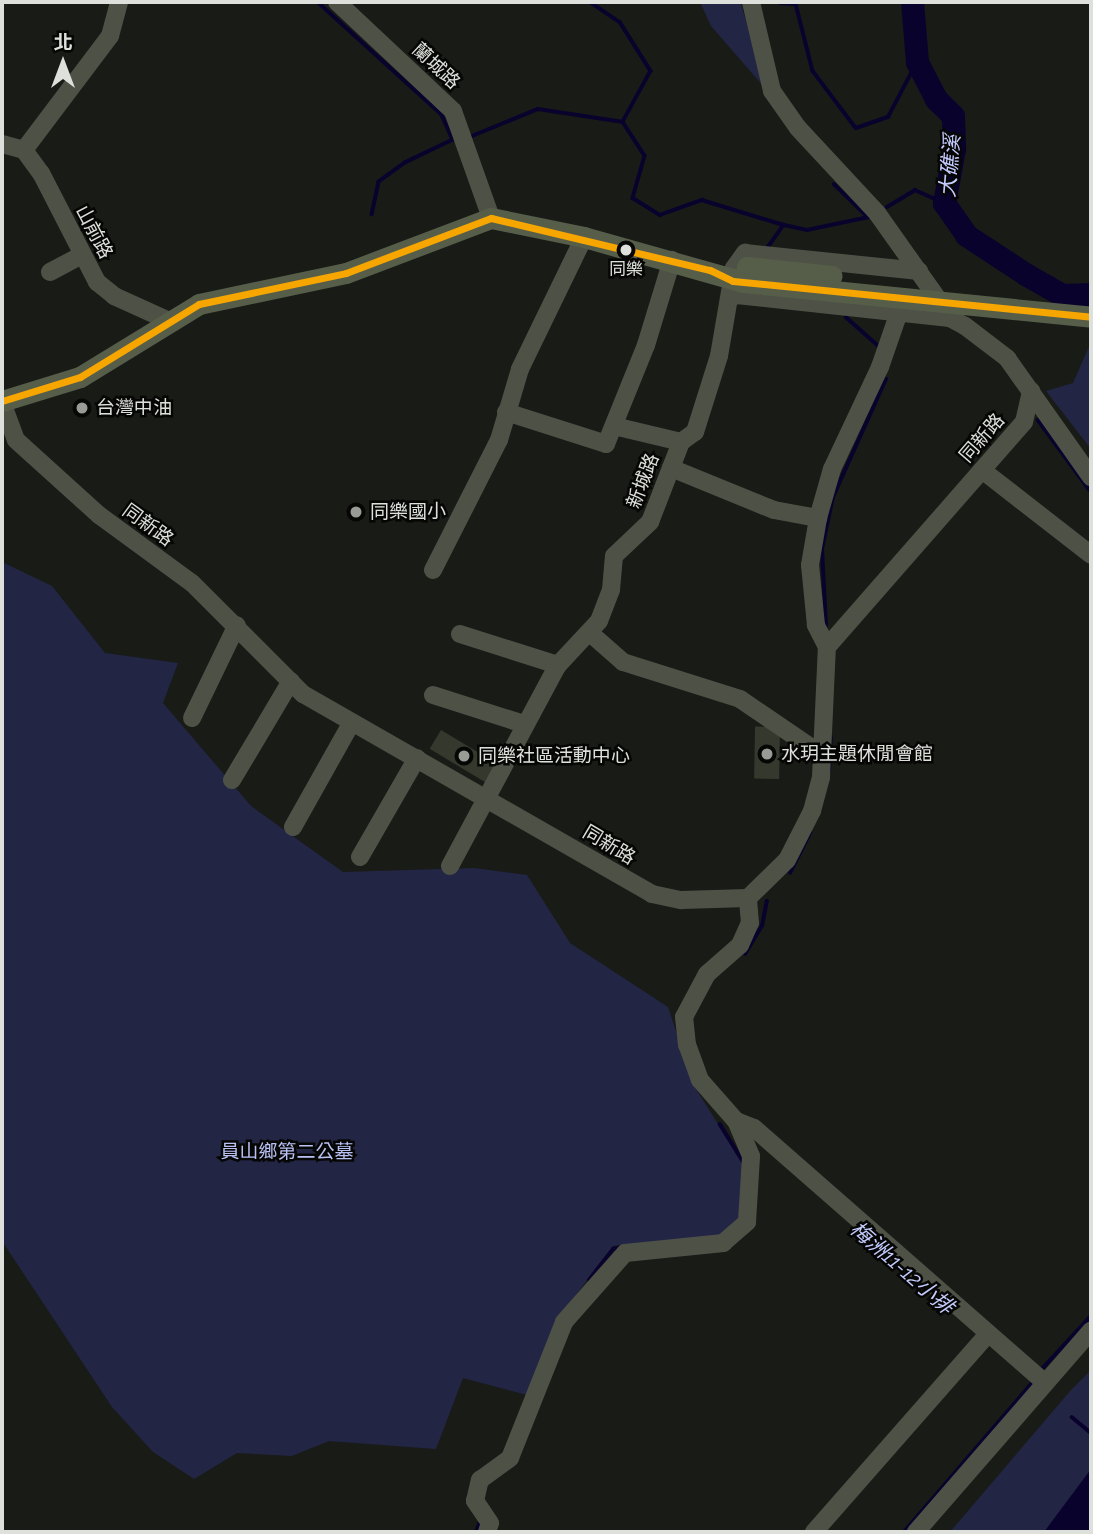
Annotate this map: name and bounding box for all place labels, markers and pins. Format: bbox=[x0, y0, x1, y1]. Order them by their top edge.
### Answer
marker: 同樂 bbox=[619, 243, 633, 257]
place label: 同樂 bbox=[609, 260, 643, 280]
place label: 台灣中油 bbox=[96, 397, 172, 419]
marker: 台灣中油 bbox=[74, 400, 90, 416]
place label: 同樂國小 bbox=[370, 501, 446, 523]
marker: 同樂國小 bbox=[348, 504, 364, 520]
place label: 水玥主題休閒會館 bbox=[781, 743, 933, 765]
place label: 同樂社區活動中心 bbox=[478, 745, 630, 767]
marker: 水玥主題休閒會館 bbox=[759, 746, 775, 762]
marker: 同樂社區活動中心 bbox=[456, 748, 472, 764]

